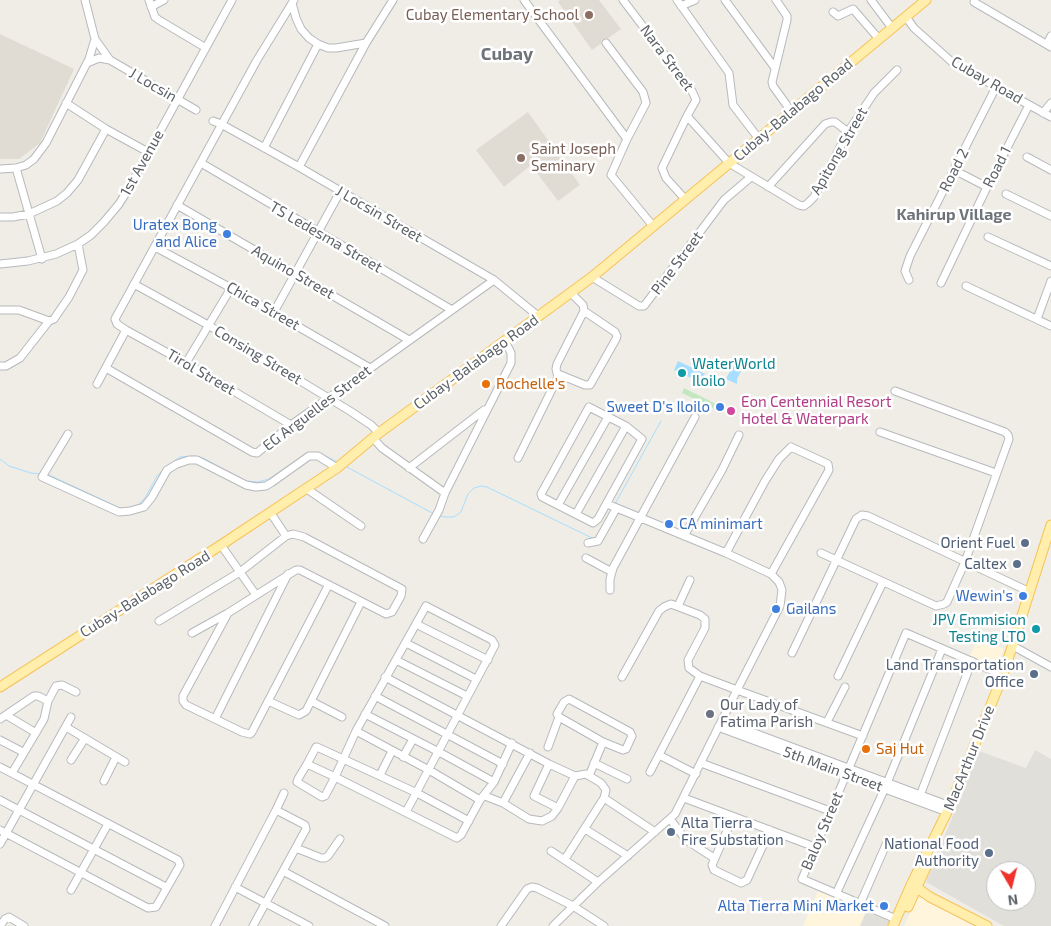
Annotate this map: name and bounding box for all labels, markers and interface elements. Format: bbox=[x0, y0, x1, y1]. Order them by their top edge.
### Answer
place label: Cubay Elementary School bbox=[406, 6, 579, 24]
marker: Cubay Elementary School bbox=[583, 9, 595, 21]
street label: Nara Street bbox=[636, 21, 698, 95]
district label: Cubay bbox=[481, 43, 533, 65]
street label: Cubay Road bbox=[948, 52, 1026, 108]
street label: Cubay-Balabago Road bbox=[730, 55, 856, 165]
street label: J Locsin bbox=[126, 64, 180, 106]
street label: Apitong Street bbox=[807, 104, 871, 198]
street label: 1st Avenue bbox=[116, 127, 168, 199]
place label: Saint Joseph Seminary bbox=[531, 140, 616, 175]
street label: Road 1 bbox=[979, 143, 1015, 191]
street label: Road 2 bbox=[935, 145, 973, 195]
marker: Saint Joseph Seminary bbox=[515, 152, 527, 164]
street label: J Locsin Street bbox=[332, 182, 426, 246]
street label: TS Ledesma Street bbox=[267, 197, 385, 277]
district label: Kahirup Village bbox=[896, 205, 1012, 225]
place label: Uratex Bong and Alice bbox=[133, 216, 217, 251]
marker: Uratex Bong and Alice bbox=[221, 228, 233, 240]
street label: Pine Street bbox=[647, 228, 707, 298]
street label: Aquino Street bbox=[248, 241, 338, 303]
street label: Chica Street bbox=[223, 278, 303, 334]
street label: Cubay-Balabago Road bbox=[410, 311, 542, 413]
street label: Consing Street bbox=[211, 322, 305, 388]
street label: Tirol Street bbox=[163, 345, 239, 399]
place label: WaterWorld Iloilo bbox=[692, 355, 776, 390]
street label: EG Arguelles Street bbox=[259, 361, 375, 455]
marker: WaterWorld Iloilo bbox=[676, 367, 688, 379]
place label: Rochelle's bbox=[496, 375, 565, 393]
marker: Rochelle's bbox=[480, 378, 492, 390]
place label: Eon Centennial Resort Hotel & Waterpark bbox=[741, 393, 891, 428]
place label: Sweet D's Iloilo bbox=[607, 398, 710, 416]
marker: Sweet D's Iloilo bbox=[714, 401, 726, 413]
marker: Eon Centennial Resort Hotel & Waterpark bbox=[725, 405, 737, 417]
place label: CA minimart bbox=[679, 515, 763, 533]
marker: CA minimart bbox=[663, 518, 675, 530]
place label: Orient Fuel bbox=[941, 534, 1015, 552]
marker: Orient Fuel bbox=[1019, 537, 1031, 549]
street label: Cubay-Balabago Road bbox=[77, 547, 213, 641]
place label: Caltex bbox=[964, 555, 1007, 573]
marker: Caltex bbox=[1011, 558, 1023, 570]
place label: Wewin's bbox=[956, 587, 1013, 605]
marker: Wewin's bbox=[1017, 590, 1029, 602]
place label: Gailans bbox=[786, 600, 836, 618]
marker: Gailans bbox=[770, 603, 782, 615]
place label: JPV Emmision Testing LTO bbox=[933, 611, 1026, 646]
marker: JPV Emmision Testing LTO bbox=[1030, 623, 1042, 635]
place label: Land Transportation Office bbox=[886, 656, 1024, 691]
marker: Land Transportation Office bbox=[1028, 668, 1040, 680]
place label: Our Lady of Fatima Parish bbox=[720, 696, 813, 731]
street label: MacArthur Drive bbox=[940, 703, 998, 813]
marker: Our Lady of Fatima Parish bbox=[704, 708, 716, 720]
place label: Saj Hut bbox=[876, 740, 924, 758]
street label: 5th Main Street bbox=[781, 743, 885, 795]
marker: Saj Hut bbox=[860, 743, 872, 755]
street label: Baloy Street bbox=[797, 789, 847, 873]
place label: Alta Tierra Fire Substation bbox=[681, 814, 784, 849]
marker: Alta Tierra Fire Substation bbox=[665, 826, 677, 838]
place label: National Food Authority bbox=[884, 835, 979, 870]
marker: National Food Authority bbox=[983, 847, 995, 859]
north arrow bbox=[986, 861, 1036, 911]
text: N bbox=[1007, 891, 1019, 909]
place label: Alta Tierra Mini Market bbox=[718, 897, 874, 915]
marker: Alta Tierra Mini Market bbox=[878, 900, 890, 912]

